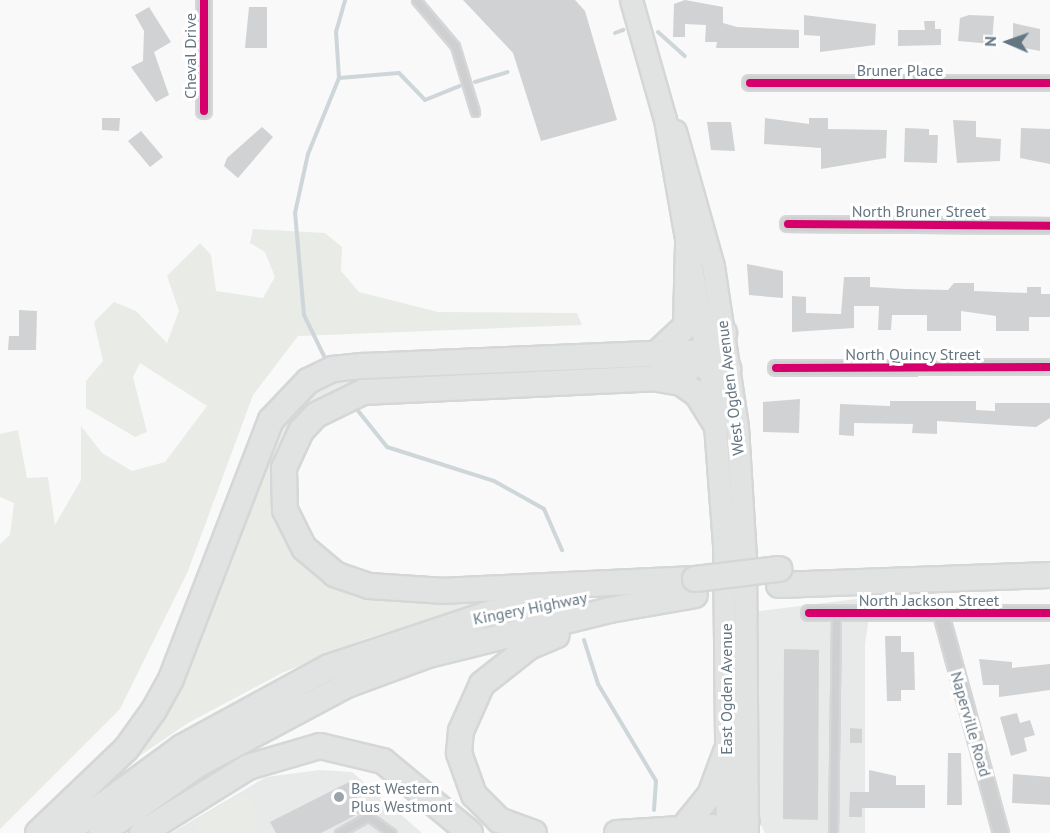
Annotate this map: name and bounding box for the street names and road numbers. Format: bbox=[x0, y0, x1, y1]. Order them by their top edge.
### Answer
street label: Cheval Drive bbox=[180, 13, 200, 99]
street label: Bruner Place bbox=[857, 60, 943, 80]
street label: North Bruner Street bbox=[852, 201, 986, 221]
street label: West Ogden Avenue bbox=[712, 319, 748, 457]
street label: North Quincy Street bbox=[845, 344, 981, 364]
street label: Kingery Highway bbox=[471, 587, 589, 629]
street label: North Jackson Street bbox=[859, 590, 999, 610]
street label: East Ogden Avenue bbox=[716, 623, 736, 755]
street label: Naperville Road bbox=[947, 669, 995, 779]

